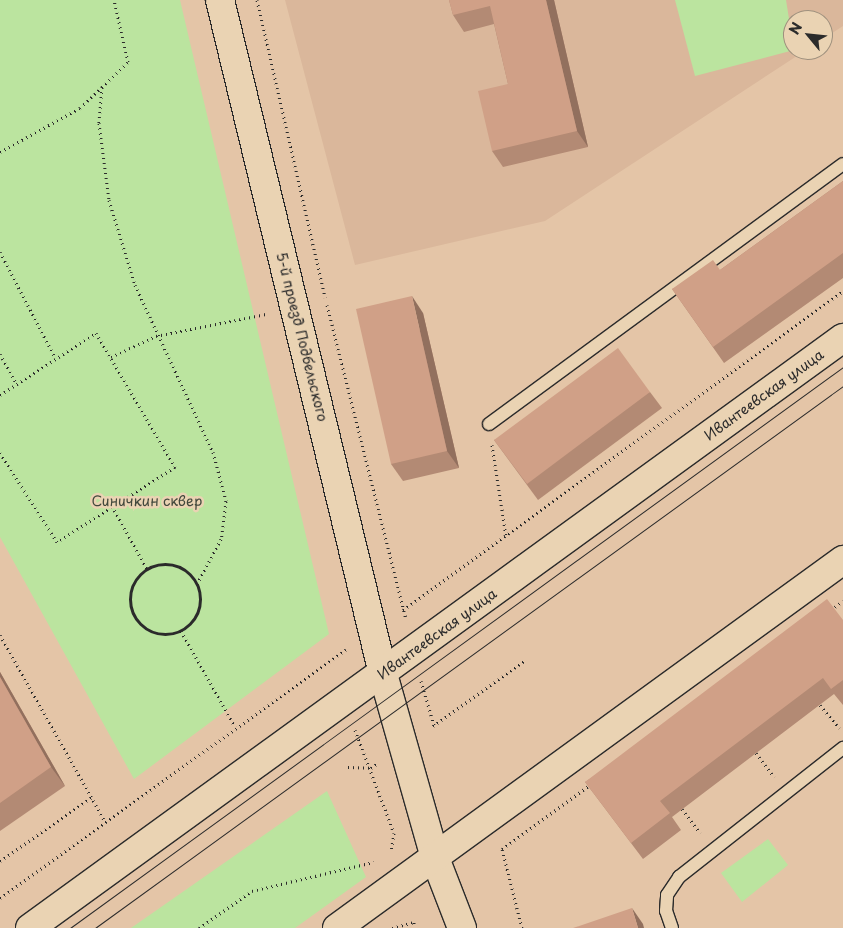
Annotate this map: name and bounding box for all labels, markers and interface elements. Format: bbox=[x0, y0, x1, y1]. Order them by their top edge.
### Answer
north arrow bbox=[783, 10, 833, 60]
text: N bbox=[783, 18, 807, 38]
street label: 5-й проезд Подбельского bbox=[273, 250, 331, 424]
street label: Ивантеевская улица bbox=[701, 346, 827, 444]
park label: Синичкин сквер bbox=[91, 493, 203, 509]
street label: Ивантеевская улица bbox=[374, 585, 500, 683]

